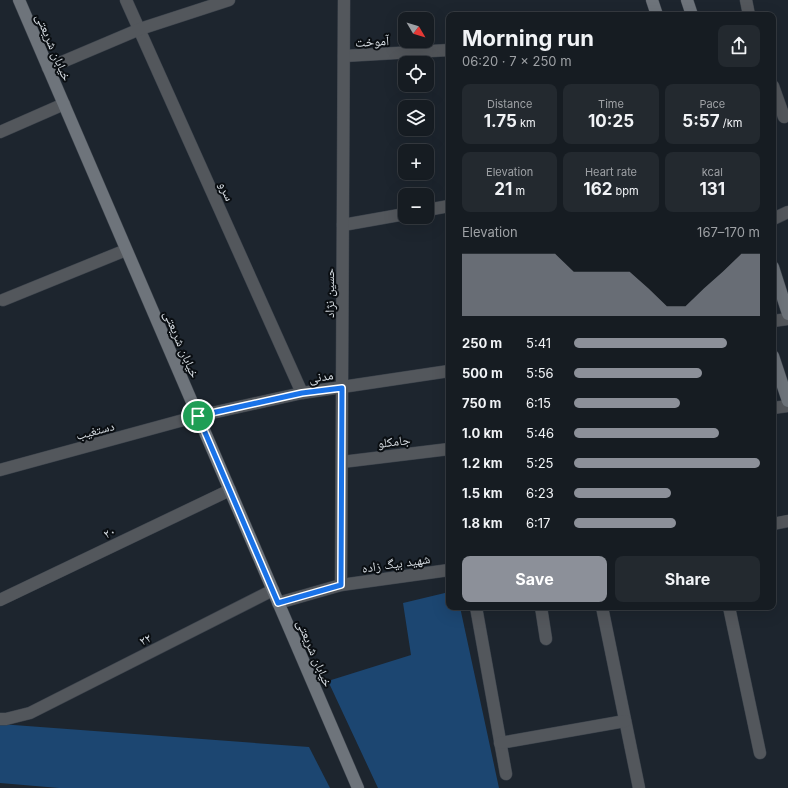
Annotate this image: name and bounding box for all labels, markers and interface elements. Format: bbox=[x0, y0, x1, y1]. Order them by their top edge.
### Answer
street label: خیابان شریعتی bbox=[32, 11, 75, 83]
north arrow bbox=[398, 12, 434, 48]
map controls bbox=[398, 12, 434, 224]
text: Morning run bbox=[462, 25, 594, 51]
button: share bbox=[718, 25, 760, 67]
street label: آموخت bbox=[355, 32, 390, 51]
text: 06:20 · 7 × 250 m bbox=[462, 53, 572, 69]
button: locate bbox=[398, 56, 434, 92]
text: Distance bbox=[487, 97, 532, 111]
text: Time bbox=[598, 97, 624, 111]
text: Pace bbox=[699, 97, 725, 111]
button: layers bbox=[398, 100, 434, 136]
text: 1.75 bbox=[484, 111, 517, 131]
text: 10:25 bbox=[588, 111, 634, 131]
text: 5:57 bbox=[682, 111, 720, 131]
text: km bbox=[517, 116, 536, 130]
text: /km bbox=[720, 116, 742, 130]
button: + bbox=[398, 144, 434, 180]
text: Elevation bbox=[486, 165, 533, 179]
text: Heart rate bbox=[585, 165, 637, 179]
text: kcal bbox=[702, 165, 723, 179]
street label: سرو bbox=[215, 179, 238, 204]
text: 21 bbox=[494, 179, 512, 199]
text: 162 bbox=[583, 179, 612, 199]
text: 131 bbox=[700, 179, 725, 199]
text: m bbox=[512, 184, 525, 198]
text: bpm bbox=[612, 184, 639, 198]
button: − bbox=[398, 188, 434, 224]
text: Elevation bbox=[462, 224, 518, 240]
text: 167–170 m bbox=[697, 224, 760, 240]
street label: حسین نژاد bbox=[321, 268, 338, 318]
street label: خیابان شریعتی bbox=[160, 308, 203, 380]
text: 250 m bbox=[462, 335, 502, 351]
text: 5:41 bbox=[526, 335, 551, 351]
text: 500 m bbox=[462, 365, 503, 381]
text: 5:56 bbox=[526, 365, 554, 381]
street label: مدنی bbox=[308, 366, 334, 387]
text: 750 m bbox=[462, 395, 501, 411]
text: 6:15 bbox=[526, 395, 551, 411]
pin bbox=[181, 399, 215, 433]
icon: arrive bbox=[187, 405, 209, 427]
street label: دستغیب bbox=[74, 417, 116, 443]
text: 1.0 km bbox=[462, 425, 503, 441]
text: 5:46 bbox=[526, 425, 554, 441]
street label: جامکلو bbox=[377, 431, 411, 452]
text: 1.2 km bbox=[462, 455, 503, 471]
text: 5:25 bbox=[526, 455, 553, 471]
text: 1.5 km bbox=[462, 485, 503, 501]
text: 6:23 bbox=[526, 485, 554, 501]
text: 1.8 km bbox=[462, 515, 503, 531]
text: 6:17 bbox=[526, 515, 550, 531]
street label: ۲۰ bbox=[100, 522, 118, 542]
street label: شهید بیگ زاده bbox=[361, 550, 431, 577]
button: Save bbox=[462, 556, 607, 602]
button: Share bbox=[615, 556, 760, 602]
street label: خیابان شریعتی bbox=[293, 617, 336, 689]
street label: ۲۲ bbox=[136, 629, 154, 649]

